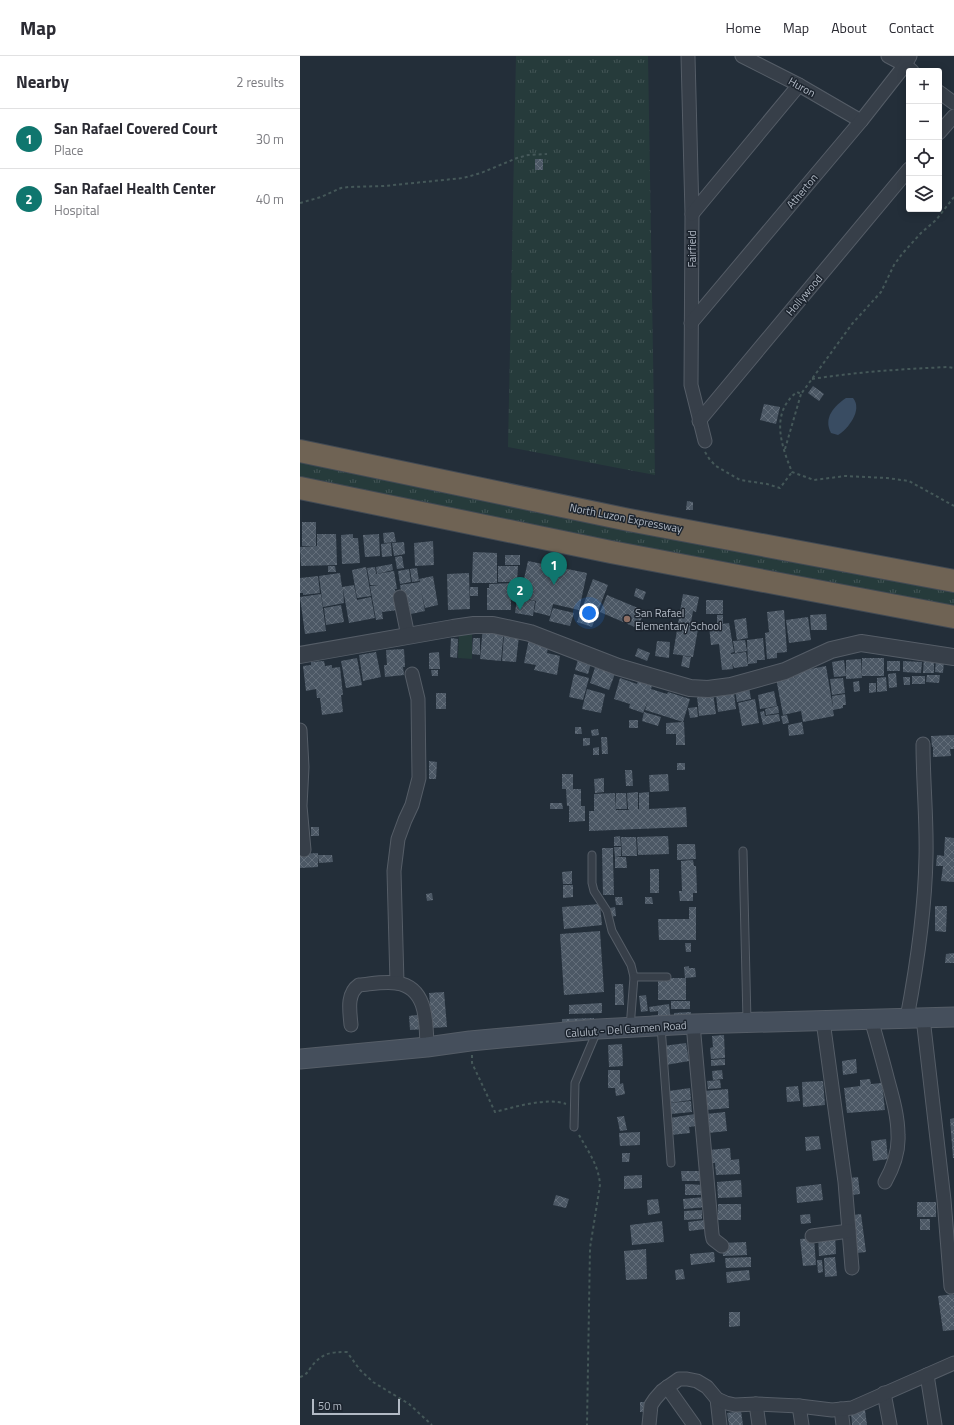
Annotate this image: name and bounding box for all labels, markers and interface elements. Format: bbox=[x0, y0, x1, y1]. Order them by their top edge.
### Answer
text: Map bbox=[20, 13, 56, 42]
text: Home bbox=[726, 17, 761, 38]
text: Map bbox=[783, 17, 809, 38]
text: About bbox=[831, 17, 867, 38]
text: Contact bbox=[889, 17, 934, 38]
map controls bbox=[906, 68, 942, 212]
button: + bbox=[906, 68, 942, 104]
text: Nearby bbox=[16, 69, 69, 95]
text: 2 results bbox=[236, 72, 284, 92]
street label: Huron bbox=[786, 73, 818, 101]
button: − bbox=[906, 104, 942, 140]
text: San Rafael Covered Court bbox=[54, 117, 217, 140]
text: 1 bbox=[25, 129, 33, 149]
text: 30 m bbox=[256, 129, 284, 149]
text: Place bbox=[54, 140, 83, 160]
button: locate bbox=[906, 140, 942, 176]
street label: Atherton bbox=[783, 170, 821, 212]
button: layers bbox=[906, 176, 942, 212]
text: San Rafael Health Center bbox=[54, 177, 215, 200]
text: 2 bbox=[25, 189, 33, 209]
text: 40 m bbox=[256, 189, 284, 209]
text: Hospital bbox=[54, 200, 99, 220]
street label: Fairfield bbox=[684, 230, 700, 268]
street label: Hollywood bbox=[782, 271, 826, 319]
street label: North Luzon Expressway bbox=[568, 499, 685, 537]
pin: 1 bbox=[541, 552, 567, 585]
pin: 2 bbox=[507, 577, 533, 610]
your location bbox=[579, 603, 599, 623]
place label: San Rafael Elementary School bbox=[635, 605, 722, 634]
marker: San Rafael Elementary School bbox=[622, 614, 632, 624]
street label: Calulut - Del Carmen Road bbox=[565, 1017, 687, 1041]
scale bar bbox=[312, 1397, 400, 1416]
text: 50 m bbox=[318, 1398, 342, 1414]

